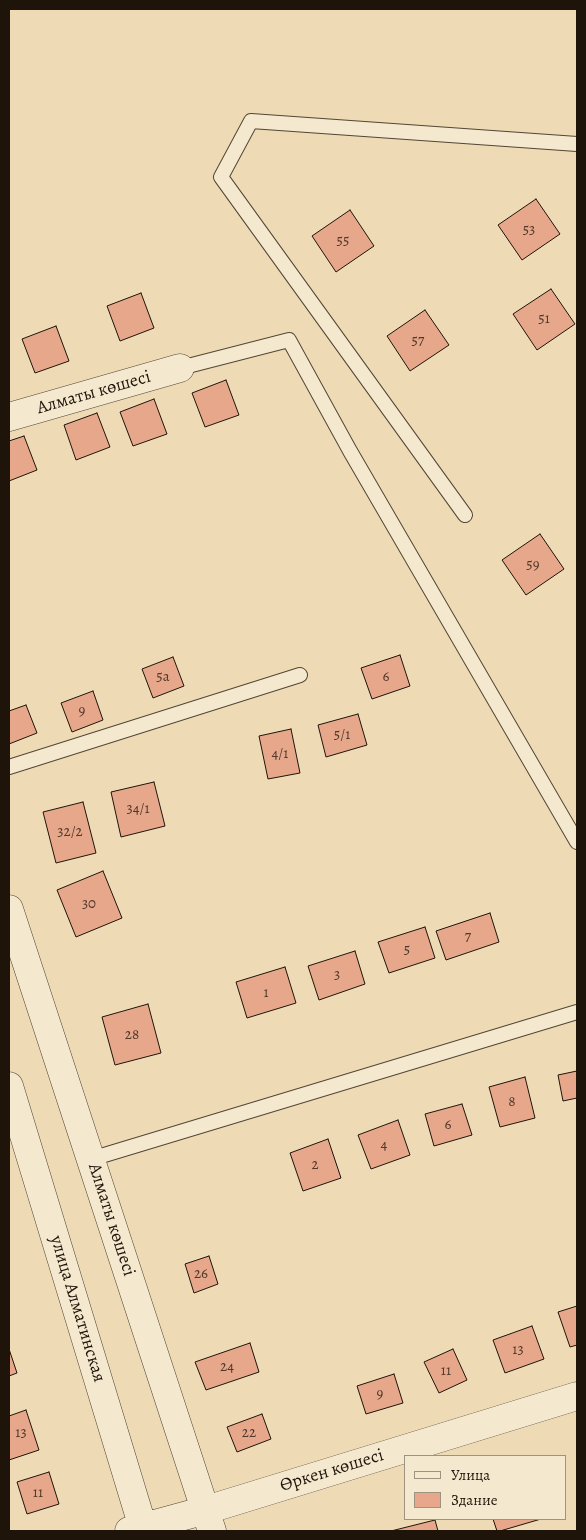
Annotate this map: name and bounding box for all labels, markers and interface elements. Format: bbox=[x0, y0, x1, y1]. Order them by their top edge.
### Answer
house number: 53 bbox=[523, 221, 535, 239]
house number: 55 bbox=[337, 232, 349, 250]
house number: 51 bbox=[538, 310, 550, 328]
house number: 57 bbox=[412, 332, 424, 350]
street label: Алматы көшесі bbox=[35, 366, 153, 420]
house number: 59 bbox=[526, 556, 540, 574]
house number: 5а bbox=[156, 668, 170, 686]
house number: 6 bbox=[383, 668, 389, 686]
house number: 9 bbox=[79, 702, 85, 720]
house number: 5/1 bbox=[334, 726, 350, 744]
house number: 4/1 bbox=[272, 745, 288, 763]
house number: 34/1 bbox=[126, 800, 150, 818]
house number: 32/2 bbox=[57, 823, 83, 841]
house number: 30 bbox=[82, 895, 96, 913]
house number: 7 bbox=[465, 928, 471, 946]
house number: 5 bbox=[404, 941, 410, 959]
house number: 3 bbox=[334, 966, 340, 984]
house number: 1 bbox=[263, 984, 269, 1002]
house number: 28 bbox=[125, 1026, 139, 1044]
house number: 8 bbox=[508, 1093, 516, 1111]
house number: 6 bbox=[445, 1116, 451, 1134]
house number: 4 bbox=[381, 1136, 387, 1154]
house number: 2 bbox=[311, 1156, 319, 1174]
street label: Алматы көшесі bbox=[83, 1161, 139, 1279]
street label: улица Алматинская bbox=[44, 1233, 110, 1385]
house number: 26 bbox=[194, 1265, 208, 1283]
house number: 13 bbox=[512, 1341, 524, 1359]
house number: 24 bbox=[220, 1358, 234, 1376]
house number: 11 bbox=[441, 1362, 451, 1380]
house number: 9 bbox=[377, 1385, 383, 1403]
house number: 13 bbox=[15, 1424, 27, 1442]
house number: 22 bbox=[242, 1424, 256, 1442]
street label: Өркен көшесі bbox=[278, 1445, 386, 1497]
legend bbox=[404, 1455, 566, 1520]
text: Улица bbox=[451, 1465, 490, 1485]
house number: 11 bbox=[33, 1484, 43, 1502]
text: Здание bbox=[451, 1490, 498, 1510]

